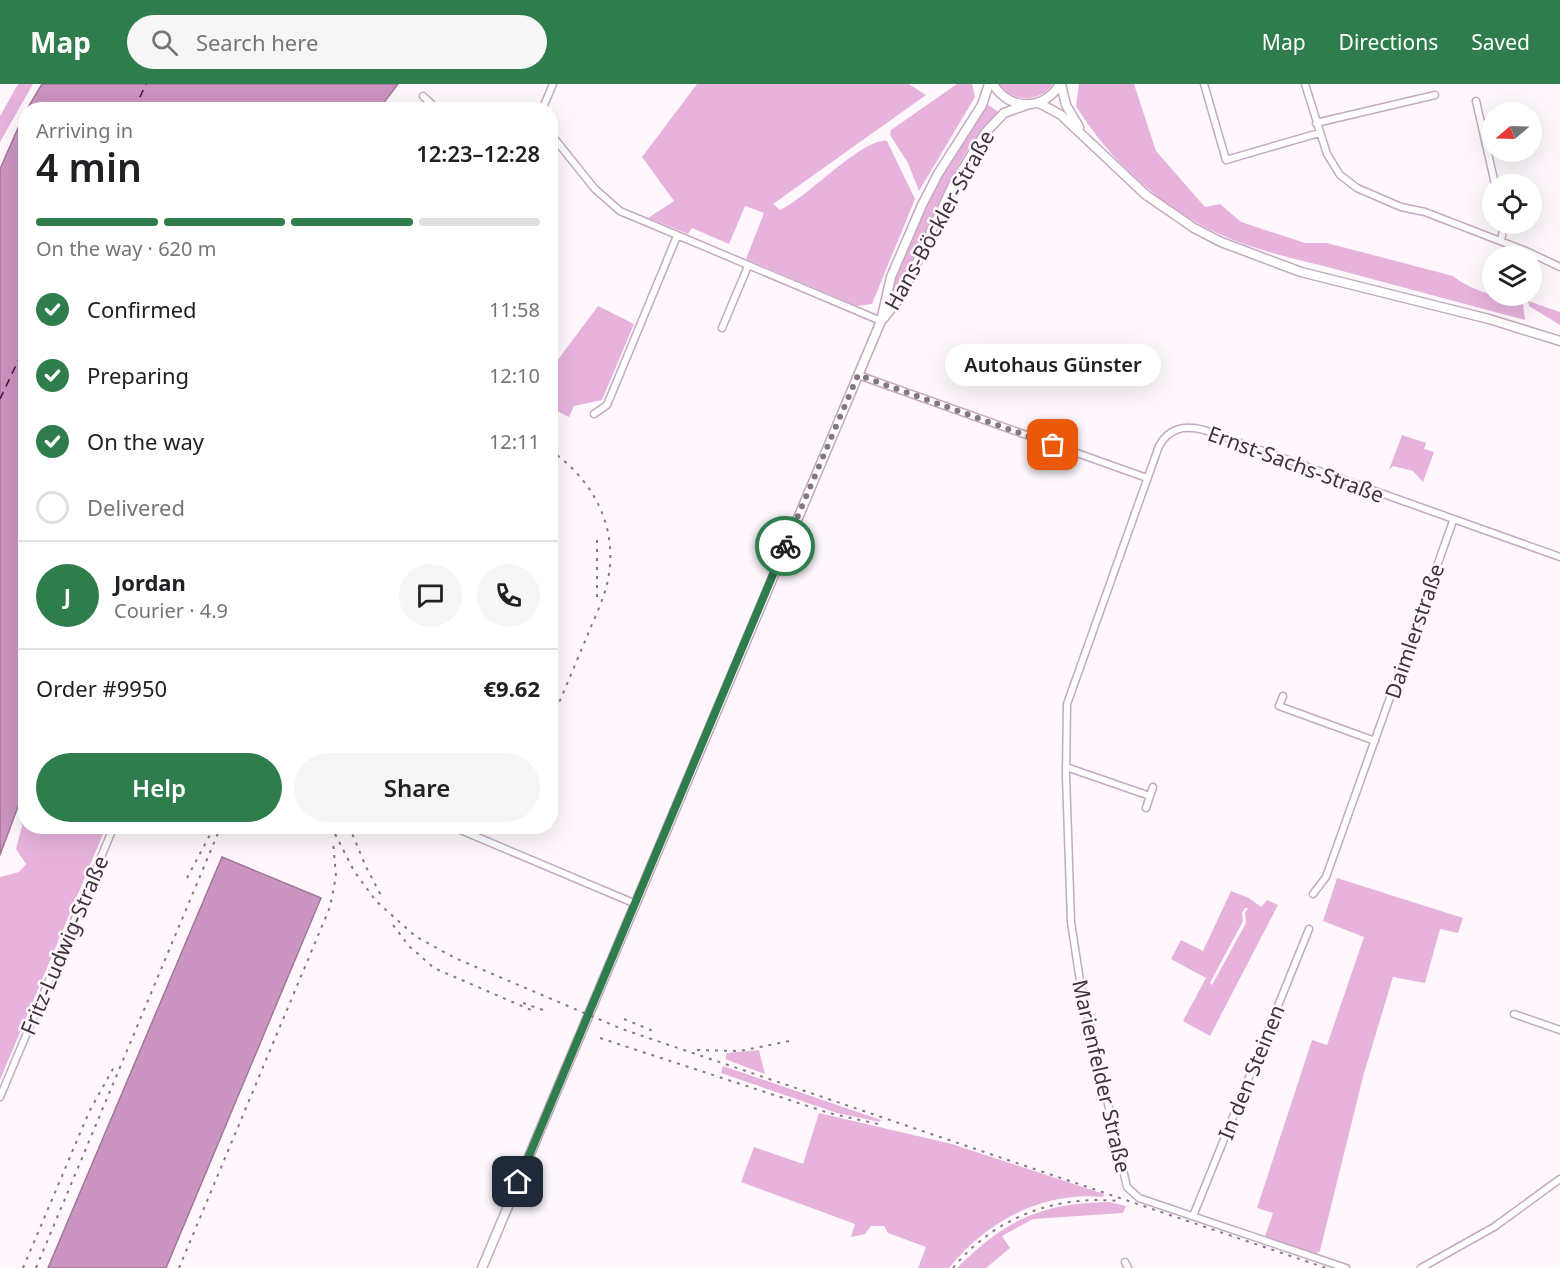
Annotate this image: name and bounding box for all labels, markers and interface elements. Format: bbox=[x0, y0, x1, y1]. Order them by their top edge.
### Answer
search box bbox=[127, 15, 547, 69]
text: Map bbox=[30, 23, 91, 61]
icon: search bbox=[148, 26, 181, 59]
text: Search here bbox=[196, 27, 318, 57]
text: Map bbox=[1262, 28, 1306, 56]
text: Directions bbox=[1339, 28, 1438, 56]
text: Saved bbox=[1471, 28, 1530, 56]
north arrow bbox=[1482, 102, 1542, 162]
map controls bbox=[1482, 102, 1542, 306]
text: Arriving in bbox=[36, 117, 133, 144]
street label: Hans-Böckler-Straße bbox=[878, 125, 1000, 315]
text: 12:23–12:28 bbox=[416, 138, 540, 168]
text: 4 min bbox=[36, 140, 142, 193]
button: locate bbox=[1482, 174, 1542, 234]
text: On the way · 620 m bbox=[36, 235, 216, 262]
button: layers bbox=[1482, 246, 1542, 306]
icon: check bbox=[36, 293, 69, 326]
text: Confirmed bbox=[87, 294, 197, 324]
text: 11:58 bbox=[489, 296, 540, 323]
callout: Autohaus Günster bbox=[945, 343, 1161, 385]
text: Autohaus Günster bbox=[964, 351, 1142, 378]
icon: check bbox=[36, 359, 69, 392]
text: Preparing bbox=[87, 360, 189, 390]
text: 12:10 bbox=[489, 362, 540, 389]
pin bbox=[1027, 419, 1078, 470]
street label: Ernst-Sachs-Straße bbox=[1204, 419, 1388, 509]
icon: check bbox=[36, 425, 69, 458]
text: On the way bbox=[87, 426, 204, 456]
text: 12:11 bbox=[489, 428, 540, 455]
icon: bag bbox=[1036, 428, 1069, 461]
text: Delivered bbox=[87, 492, 185, 522]
courier bbox=[755, 516, 815, 576]
icon: bike bbox=[769, 530, 802, 563]
street label: Daimlerstraße bbox=[1378, 560, 1450, 702]
button: chat bbox=[399, 564, 462, 627]
button: phone bbox=[477, 564, 540, 627]
text: Jordan bbox=[114, 567, 186, 597]
text: J bbox=[64, 580, 71, 610]
text: Courier · 4.9 bbox=[114, 597, 228, 624]
text: Order #9950 bbox=[36, 673, 167, 703]
text: €9.62 bbox=[483, 673, 540, 703]
button: Help bbox=[36, 753, 282, 822]
button: Share bbox=[294, 753, 540, 822]
street label: Fritz-Ludwig-Straße bbox=[14, 851, 114, 1039]
street label: Marienfelder Straße bbox=[1066, 977, 1138, 1175]
street label: In den Steinen bbox=[1211, 1000, 1291, 1144]
pin bbox=[492, 1156, 543, 1207]
icon: home bbox=[501, 1165, 534, 1198]

